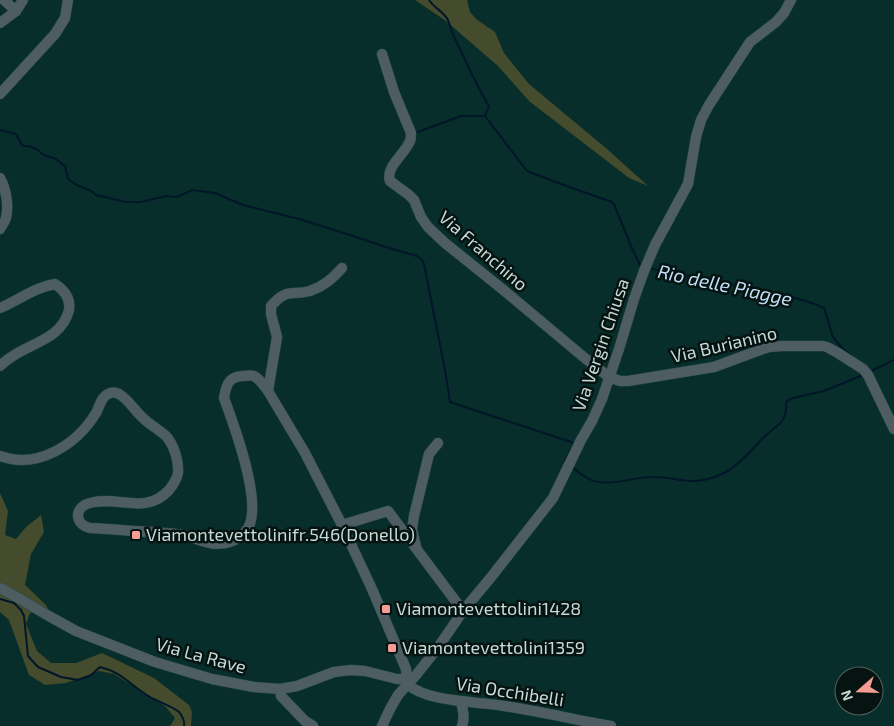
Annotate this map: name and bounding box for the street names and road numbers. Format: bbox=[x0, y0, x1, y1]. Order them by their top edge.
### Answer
street label: Via Franchino bbox=[435, 206, 533, 295]
street label: Via Vergin Chiusa bbox=[567, 275, 633, 414]
street label: Via Burianino bbox=[669, 321, 779, 367]
street label: Via La Rave bbox=[154, 632, 249, 678]
street label: Via Occhibelli bbox=[455, 672, 566, 710]

